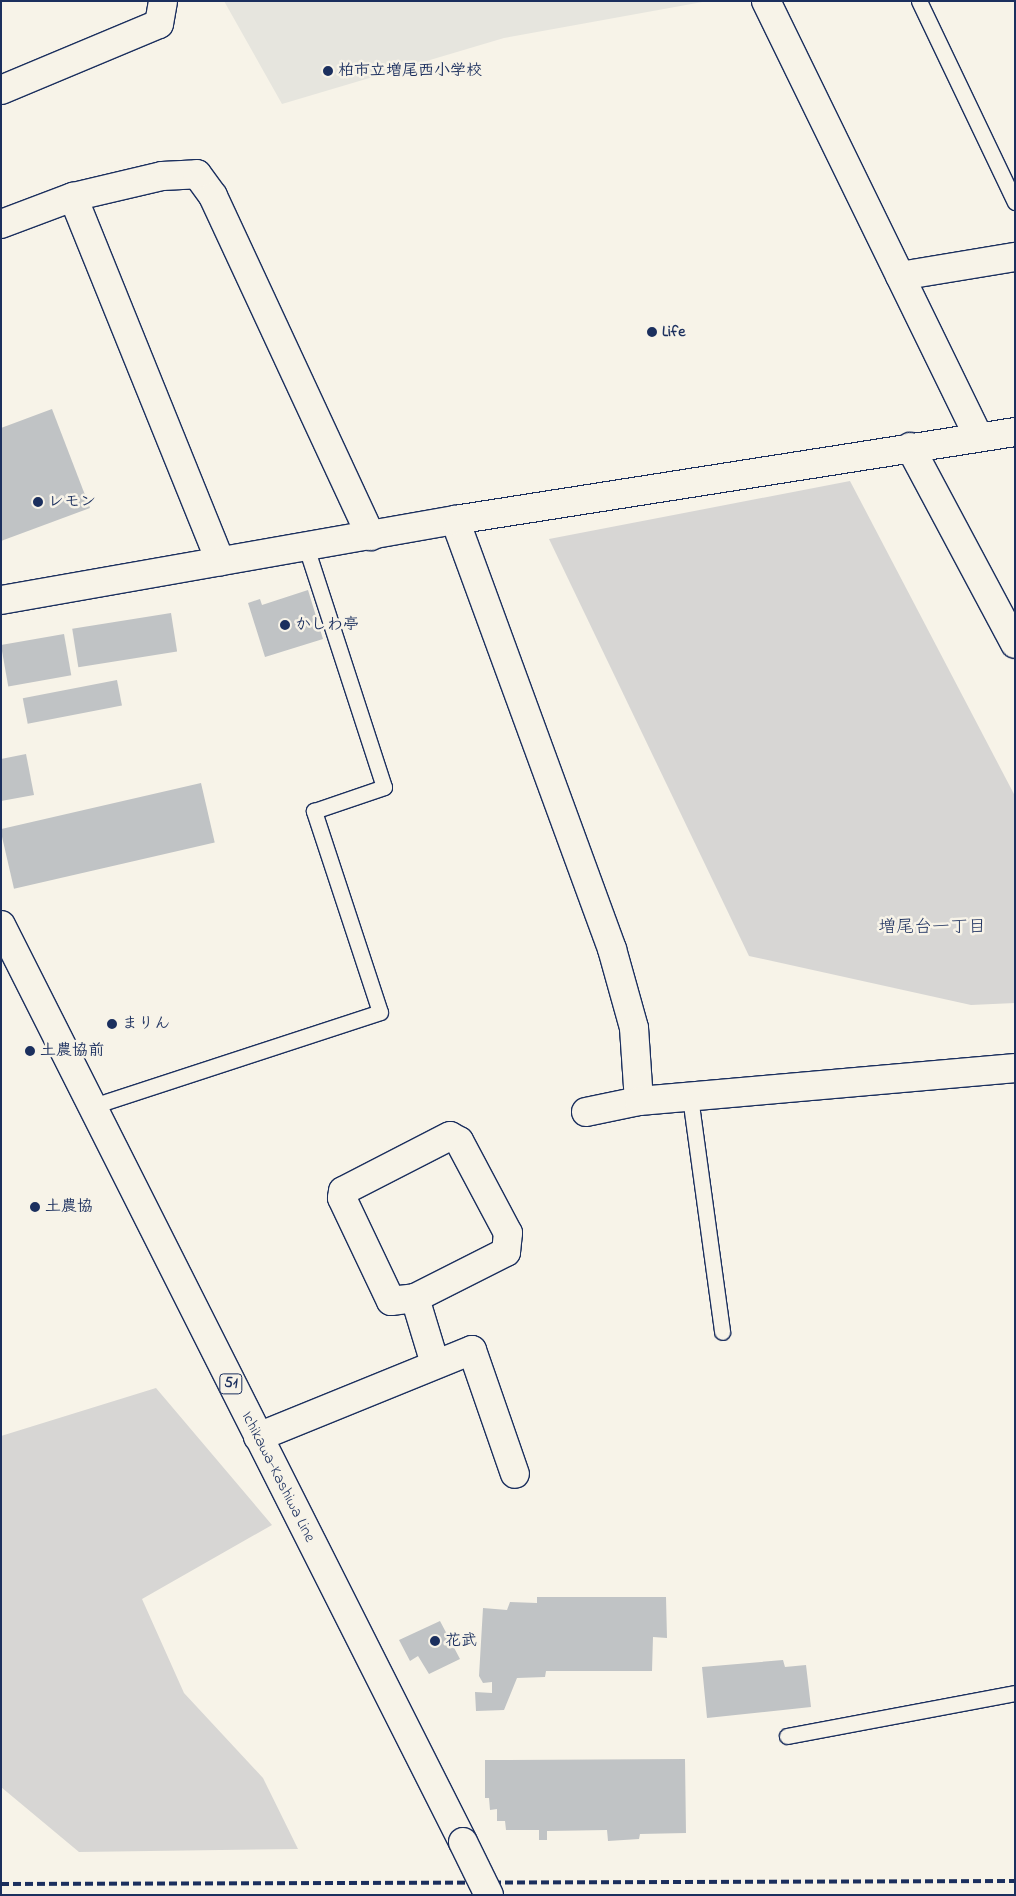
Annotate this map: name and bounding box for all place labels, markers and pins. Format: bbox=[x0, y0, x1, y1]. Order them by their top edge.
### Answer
place label: 柏市立増尾西小学校 bbox=[338, 61, 482, 81]
marker: 柏市立増尾西小学校 bbox=[322, 65, 334, 77]
place label: Life bbox=[662, 322, 685, 342]
marker: Life bbox=[646, 326, 658, 338]
place label: レモン bbox=[48, 492, 96, 512]
marker: レモン bbox=[32, 496, 44, 508]
place label: かしわ亭 bbox=[295, 615, 359, 635]
marker: かしわ亭 bbox=[279, 619, 291, 631]
place label: まりん bbox=[122, 1014, 170, 1034]
marker: まりん bbox=[106, 1018, 118, 1030]
place label: 土農協前 bbox=[40, 1041, 104, 1061]
marker: 土農協前 bbox=[24, 1045, 36, 1057]
place label: 土農協 bbox=[45, 1197, 93, 1217]
marker: 土農協 bbox=[29, 1201, 41, 1213]
place label: 花武 bbox=[445, 1631, 477, 1651]
marker: 花武 bbox=[429, 1635, 441, 1647]

